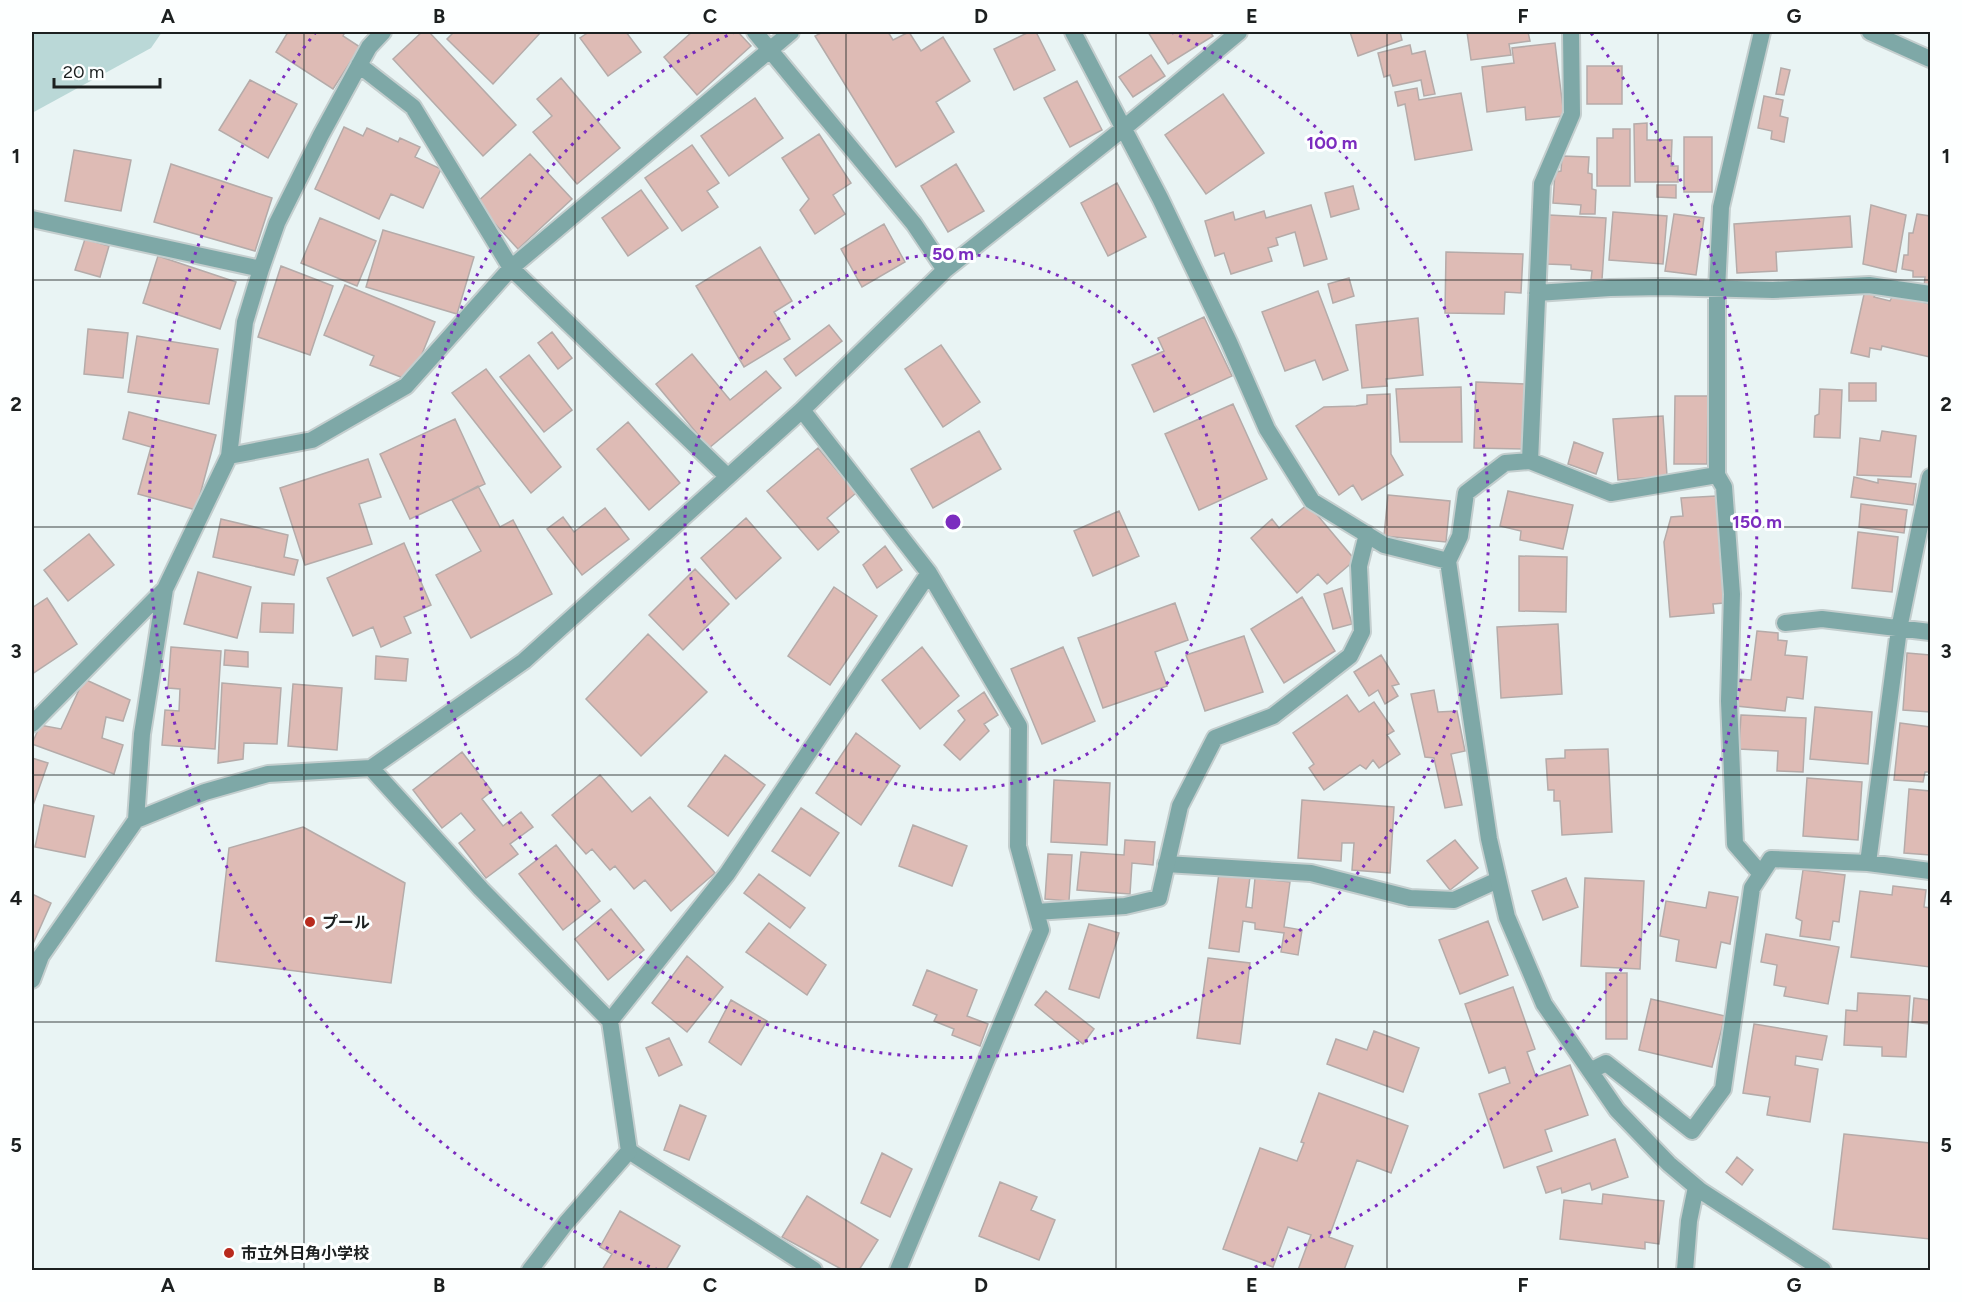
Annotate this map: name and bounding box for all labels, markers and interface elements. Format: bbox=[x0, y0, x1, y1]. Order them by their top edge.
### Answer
text: A bbox=[161, 4, 176, 28]
text: B bbox=[433, 4, 445, 28]
text: C bbox=[703, 4, 717, 28]
text: D bbox=[974, 4, 988, 28]
text: E bbox=[1246, 4, 1258, 28]
text: F bbox=[1517, 4, 1529, 28]
text: G bbox=[1787, 4, 1802, 28]
scale bar bbox=[54, 51, 160, 89]
text: 20 m bbox=[63, 61, 104, 83]
text: 100 m bbox=[1307, 132, 1357, 154]
text: 1 bbox=[12, 144, 20, 168]
text: 1 bbox=[1942, 144, 1950, 168]
text: 50 m bbox=[932, 243, 974, 265]
text: 2 bbox=[10, 392, 22, 416]
text: 2 bbox=[1940, 392, 1952, 416]
text: 150 m bbox=[1732, 511, 1782, 533]
centre of rings bbox=[943, 512, 963, 532]
text: 3 bbox=[10, 639, 22, 663]
text: 3 bbox=[1940, 639, 1952, 663]
text: 4 bbox=[10, 886, 23, 910]
text: 4 bbox=[1940, 886, 1953, 910]
place label: プール bbox=[322, 913, 370, 932]
marker: プール bbox=[303, 915, 317, 929]
text: 5 bbox=[10, 1133, 22, 1157]
text: 5 bbox=[1940, 1133, 1952, 1157]
place label: 市立外日角小学校 bbox=[241, 1244, 369, 1263]
marker: 市立外日角小学校 bbox=[222, 1246, 236, 1260]
text: A bbox=[161, 1273, 176, 1297]
text: B bbox=[433, 1273, 445, 1297]
text: C bbox=[703, 1273, 717, 1297]
text: D bbox=[974, 1273, 988, 1297]
text: E bbox=[1246, 1273, 1258, 1297]
text: F bbox=[1517, 1273, 1529, 1297]
text: G bbox=[1787, 1273, 1802, 1297]

